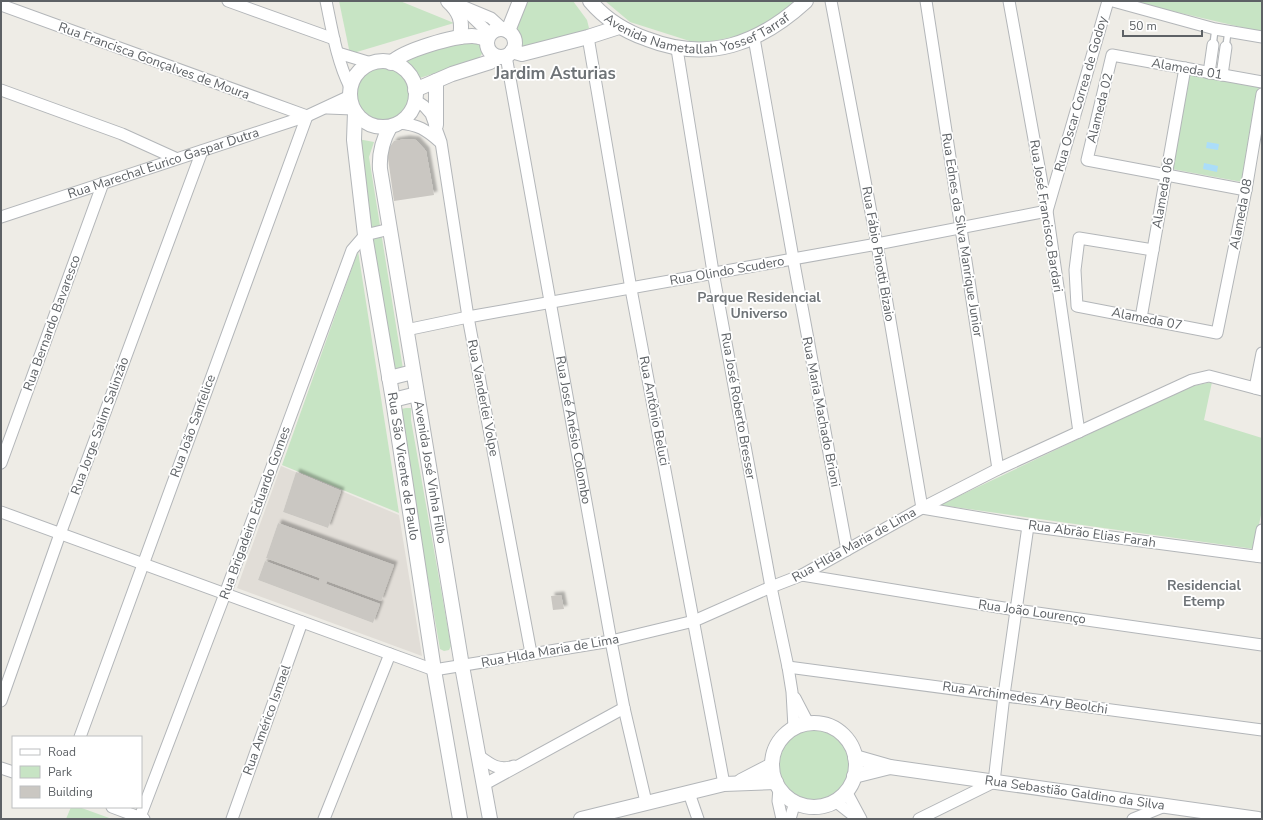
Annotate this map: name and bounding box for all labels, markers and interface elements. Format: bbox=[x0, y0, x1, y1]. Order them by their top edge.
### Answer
street label: Avenida Nametallah Yossef Tarraf bbox=[598, 5, 796, 21]
text: Avenida Nametallah Yossef Tarraf bbox=[600, 8, 794, 59]
scale bar bbox=[1123, 12, 1202, 38]
street label: Rua Oscar Correa de Godoy bbox=[1050, 14, 1112, 174]
street label: Rua Francisca Gonçalves de Moura bbox=[56, 18, 252, 104]
text: 50 m bbox=[1129, 18, 1157, 34]
street label: Alameda 01 bbox=[1150, 54, 1224, 84]
district label: Jardim Asturias bbox=[493, 62, 616, 85]
street label: Alameda 02 bbox=[1083, 71, 1117, 145]
street label: Rua Marechal Eurico Gaspar Dutra bbox=[65, 123, 261, 203]
street label: Rua Ednes da Silva Manrique Junior bbox=[937, 132, 987, 339]
street label: Rua José Francisco Bardari bbox=[1025, 138, 1067, 294]
street label: Alameda 06 bbox=[1148, 156, 1178, 230]
street label: Alameda 08 bbox=[1225, 177, 1257, 251]
street label: Rua Fábio Pinotti Bizaio bbox=[857, 185, 899, 323]
street label: Rua Bernardo Bavaresco bbox=[19, 252, 85, 394]
street label: Rua Olindo Scudero bbox=[668, 252, 786, 290]
district label: Parque Residencial Universo bbox=[697, 288, 821, 323]
street label: Alameda 07 bbox=[1110, 303, 1184, 335]
street label: Rua José Roberto Bresser bbox=[716, 331, 760, 481]
street label: Rua Maria Machado Brioni bbox=[798, 335, 844, 489]
street label: Rua Vanderlei Volpe bbox=[463, 338, 503, 458]
street label: Rua José Anésio Colombo bbox=[551, 354, 595, 506]
street label: Rua Antônio Beluci bbox=[635, 354, 673, 468]
street label: Rua Jorge Salim Salinzão bbox=[67, 355, 133, 497]
street label: Rua João Sanfelice bbox=[166, 372, 220, 480]
street label: Rua São Vicente de Paulo bbox=[383, 391, 423, 542]
street label: Avenida José Vinha Filho bbox=[409, 399, 451, 545]
street label: Rua Brigadeiro Eduardo Gomes bbox=[215, 424, 295, 602]
street label: Rua Hlda Maria de Lima bbox=[789, 503, 919, 587]
street label: Rua Abrão Elias Farah bbox=[1027, 516, 1157, 552]
district label: Residencial Etemp bbox=[1167, 576, 1241, 611]
street label: Rua João Lourenço bbox=[977, 596, 1087, 628]
street label: Rua Hlda Maria de Lima bbox=[480, 630, 620, 672]
street label: Rua Américo Ismael bbox=[239, 662, 295, 778]
street label: Rua Archimedes Ary Beolchi bbox=[941, 678, 1109, 718]
legend bbox=[12, 736, 142, 808]
text: Road bbox=[48, 744, 76, 760]
text: Park bbox=[48, 764, 73, 780]
street label: Rua Sebastião Galdino da Silva bbox=[984, 771, 1166, 815]
text: Building bbox=[48, 784, 93, 800]

